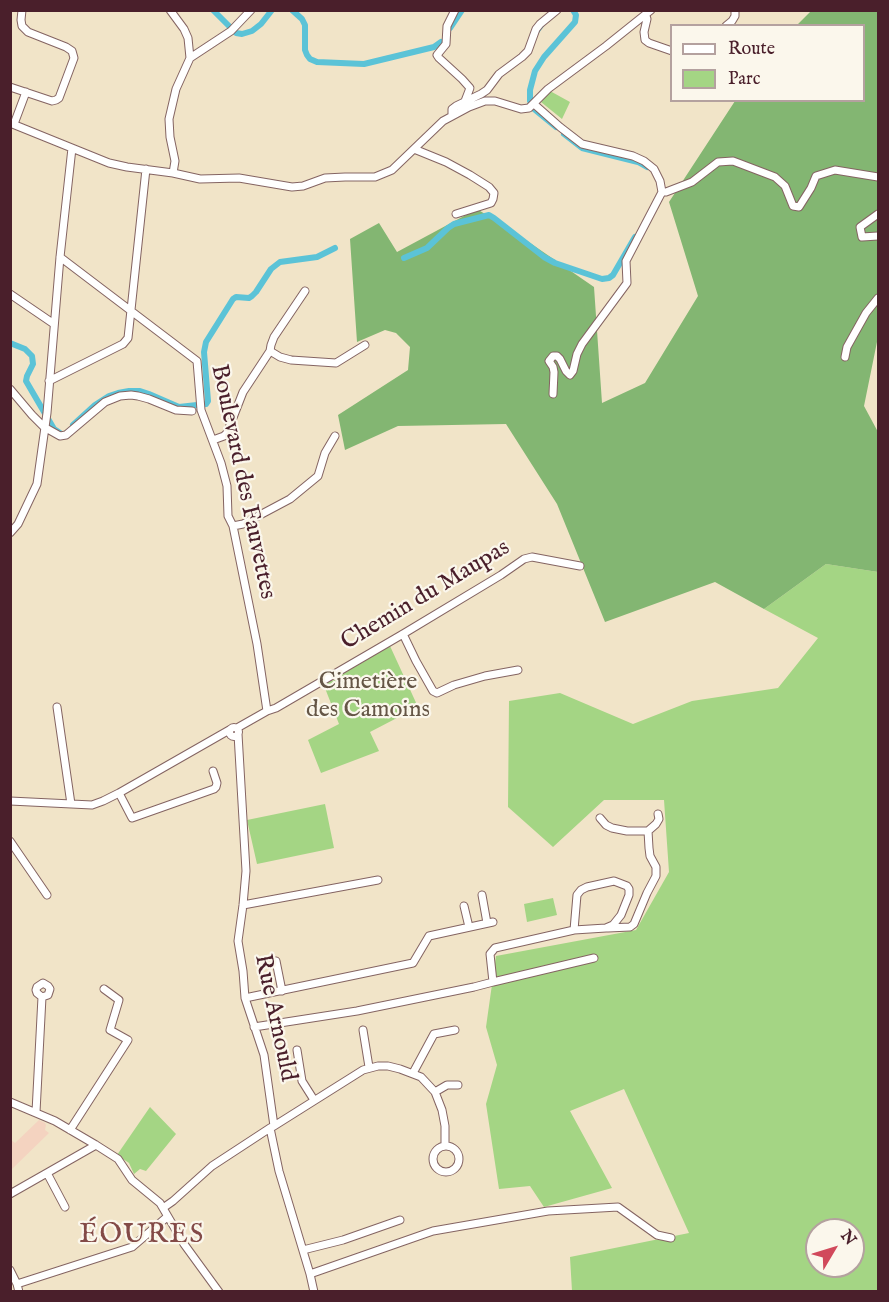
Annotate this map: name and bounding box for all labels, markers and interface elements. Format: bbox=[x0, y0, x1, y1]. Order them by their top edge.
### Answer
legend bbox=[670, 24, 865, 102]
text: Route bbox=[728, 38, 775, 61]
text: Parc bbox=[728, 68, 760, 91]
street label: Boulevard des Fauvettes bbox=[203, 362, 281, 602]
street label: Chemin du Maupas bbox=[336, 534, 516, 658]
park label: Cimetière des Camoins bbox=[306, 669, 430, 725]
street label: Rue Arnould bbox=[246, 952, 302, 1084]
north arrow bbox=[805, 1218, 865, 1278]
district label: ÉOURES bbox=[79, 1220, 205, 1252]
text: N bbox=[835, 1227, 860, 1250]

